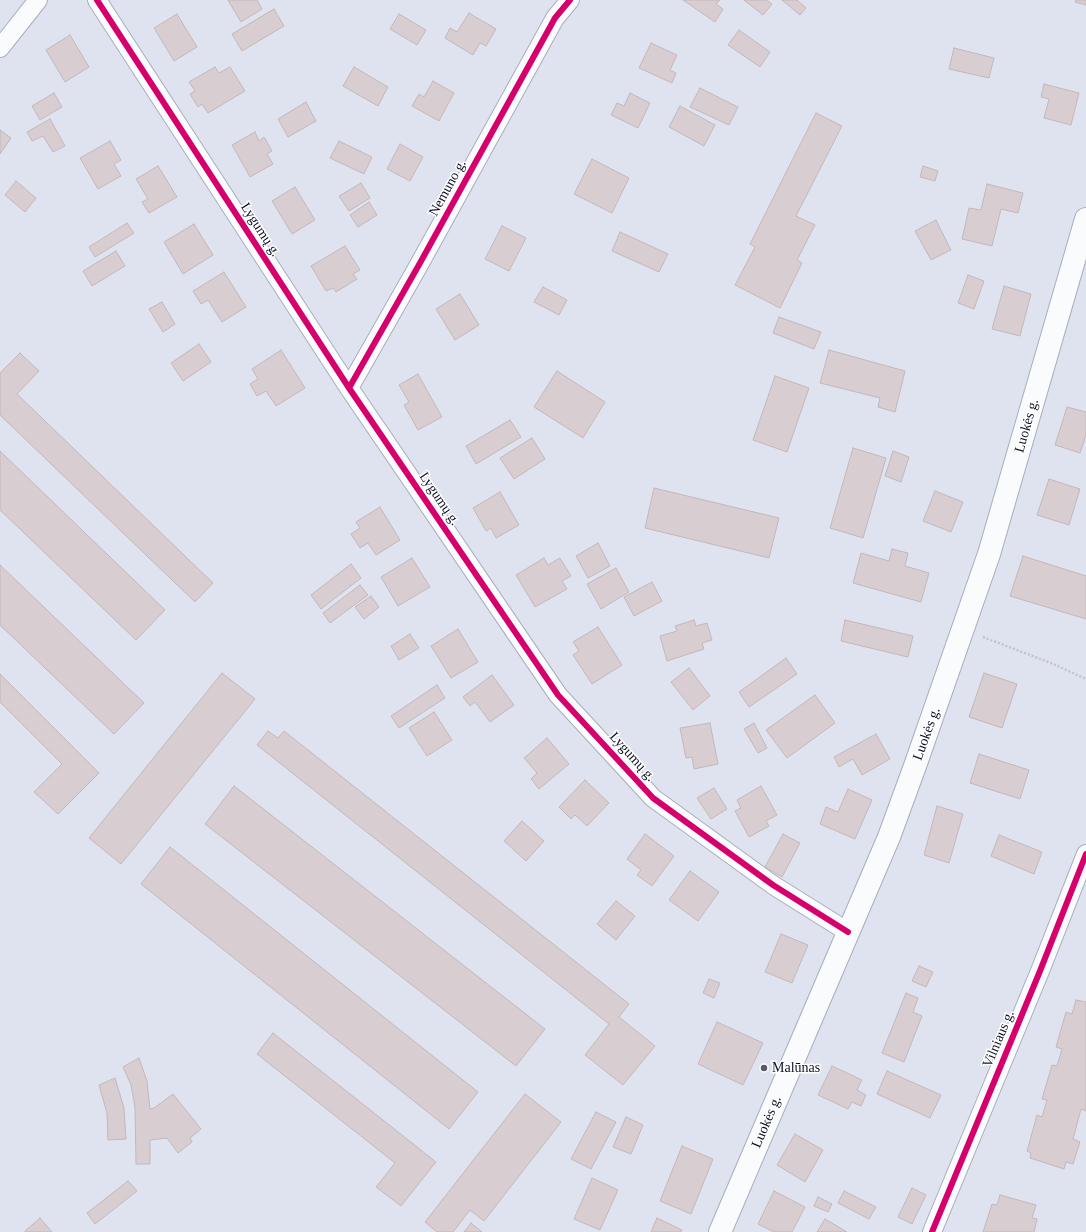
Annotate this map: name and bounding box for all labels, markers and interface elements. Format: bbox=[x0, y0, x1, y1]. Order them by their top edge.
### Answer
street label: Nemuno g. bbox=[426, 157, 470, 219]
street label: Lygumų g. bbox=[236, 200, 284, 260]
street label: Luokės g. bbox=[1011, 397, 1043, 455]
street label: Lygumų g. bbox=[415, 469, 463, 529]
street label: Luokės g. bbox=[910, 705, 944, 763]
street label: Lygumų g. bbox=[605, 729, 659, 785]
street label: Vilniaus g. bbox=[979, 1008, 1019, 1070]
place label: Malūnas bbox=[772, 1060, 820, 1076]
marker: Malūnas bbox=[759, 1063, 769, 1073]
street label: Luokės g. bbox=[748, 1093, 786, 1151]

